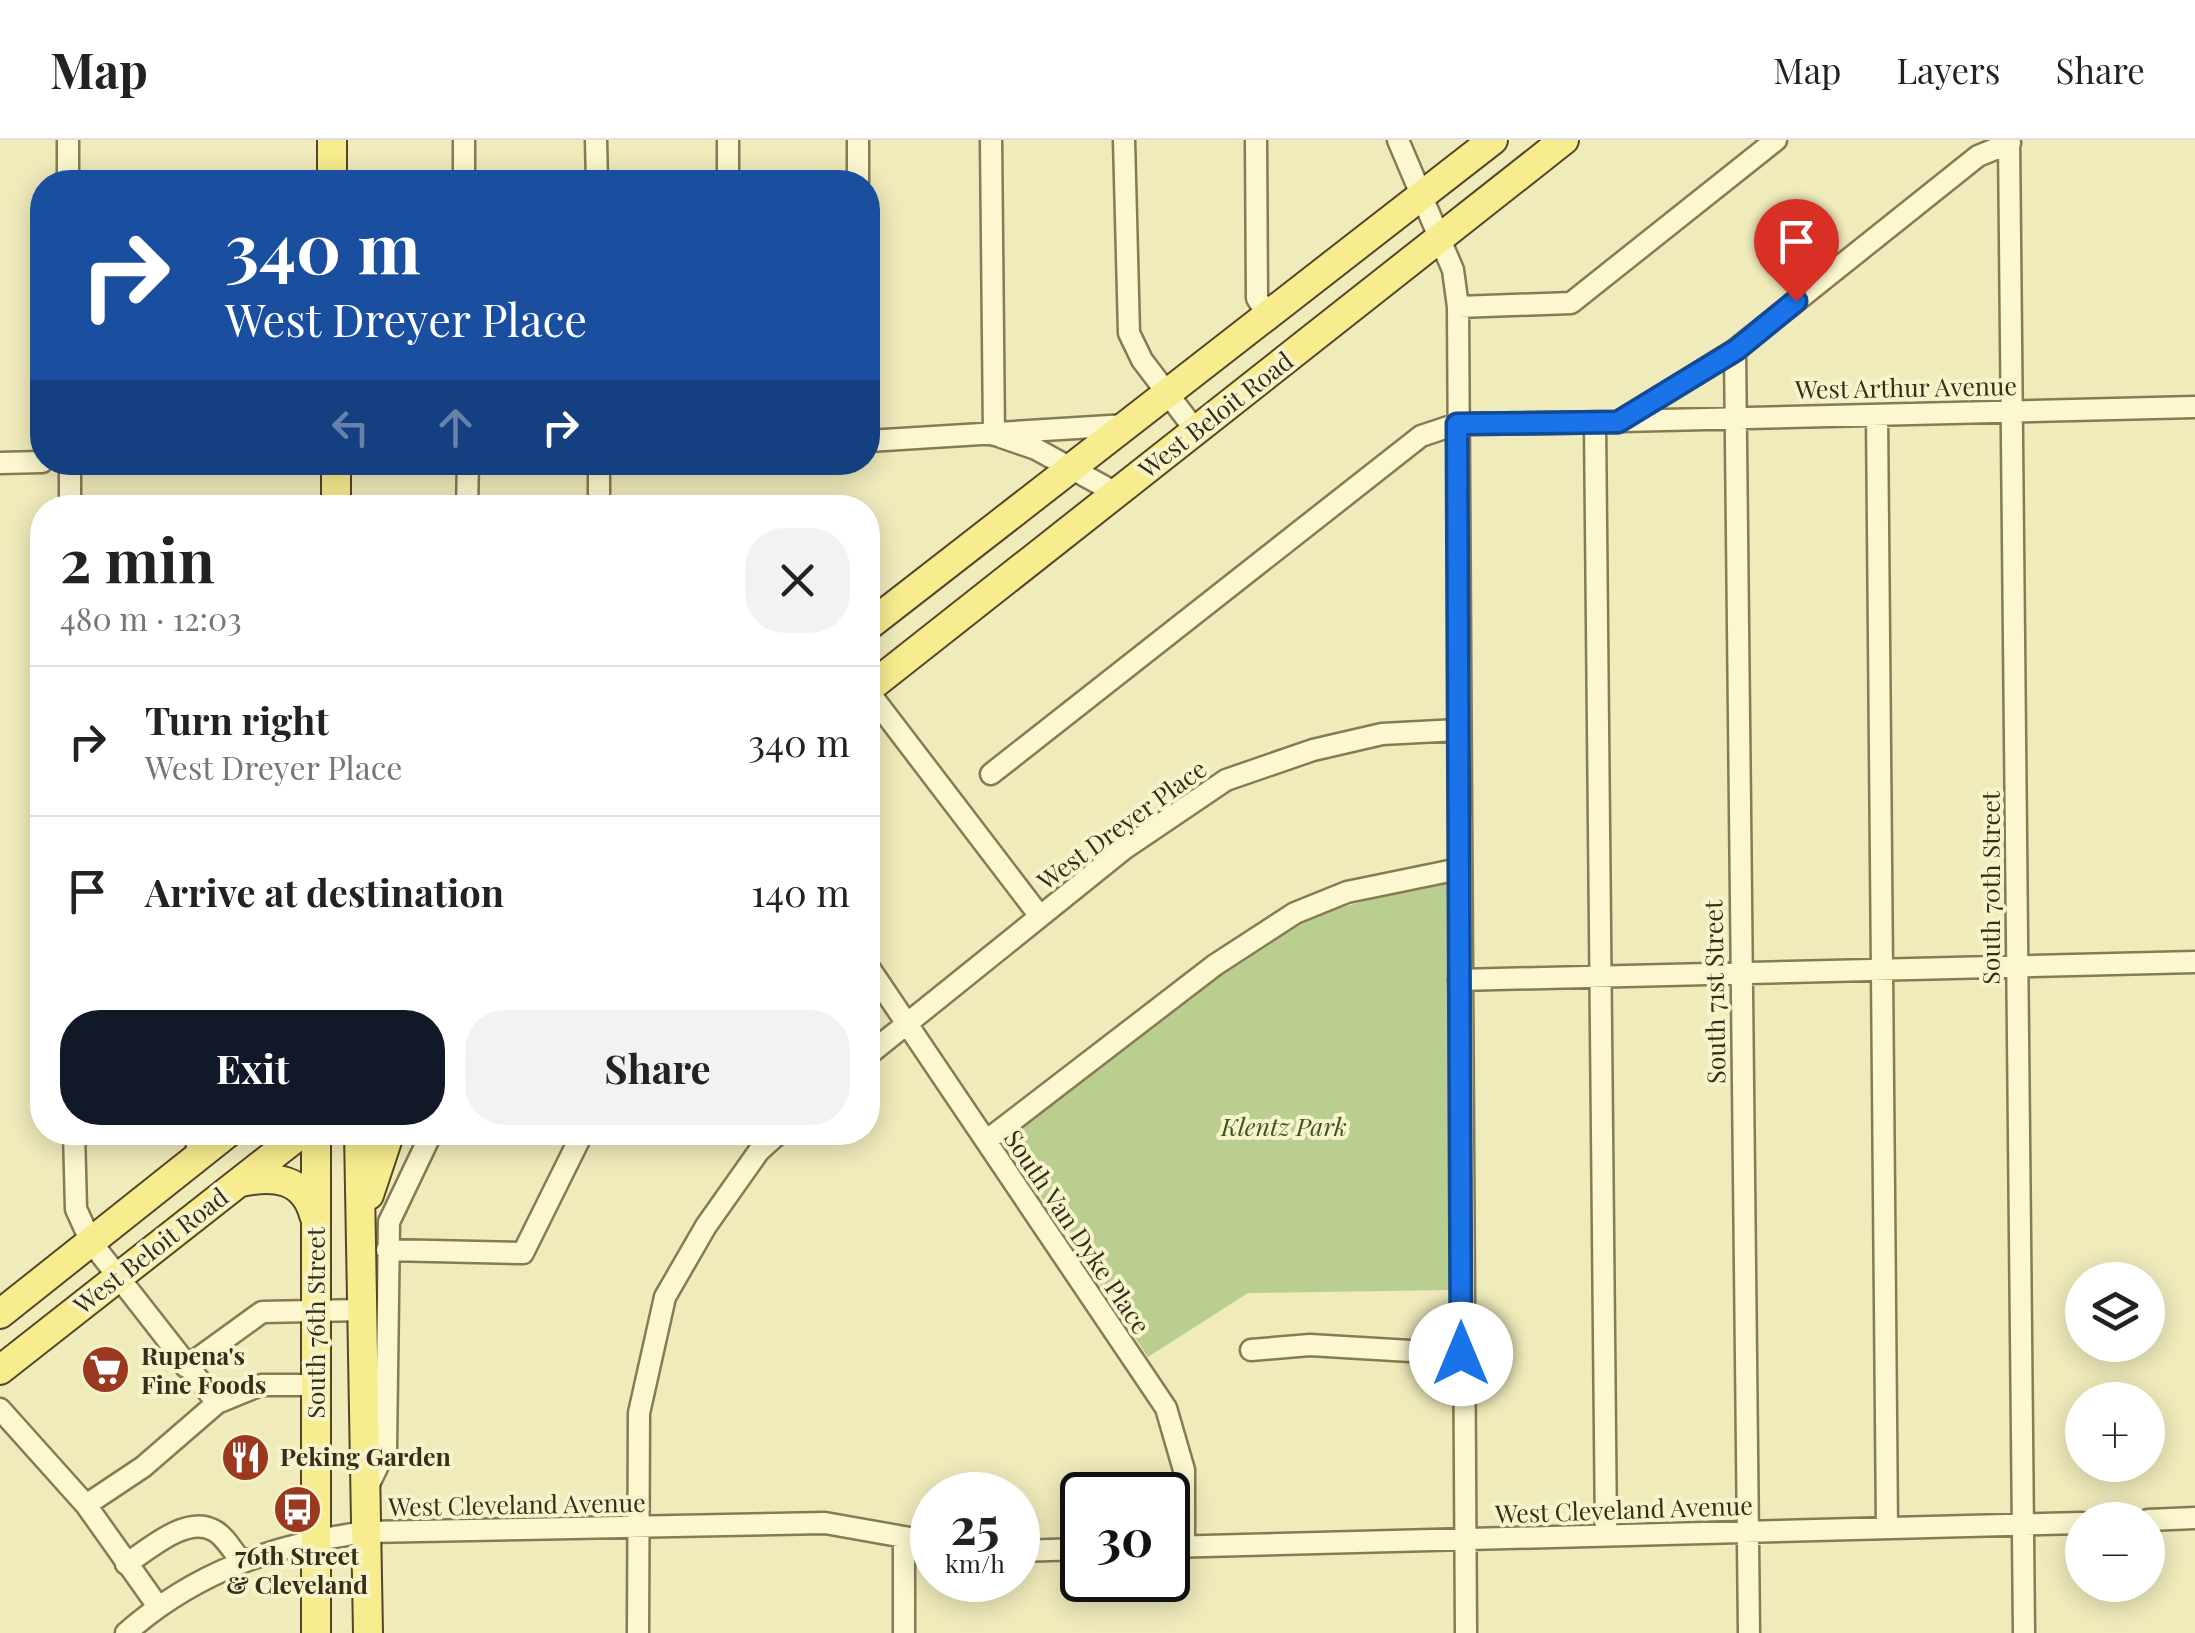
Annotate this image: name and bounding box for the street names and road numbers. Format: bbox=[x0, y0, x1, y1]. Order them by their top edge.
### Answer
street label: West Beloit Road bbox=[1130, 343, 1299, 485]
street label: West Arthur Avenue bbox=[1794, 368, 2017, 405]
street label: West Dreyer Place bbox=[1029, 751, 1212, 897]
street label: South 70th Street bbox=[1973, 790, 2006, 985]
street label: South 71st Street bbox=[1695, 899, 1732, 1084]
street label: South Van Dyke Place bbox=[998, 1123, 1159, 1340]
street label: West Beloit Road bbox=[65, 1179, 234, 1321]
street label: South 76th Street bbox=[298, 1226, 331, 1419]
street label: West Cleveland Avenue bbox=[387, 1485, 646, 1522]
street label: West Cleveland Avenue bbox=[1494, 1488, 1753, 1530]

